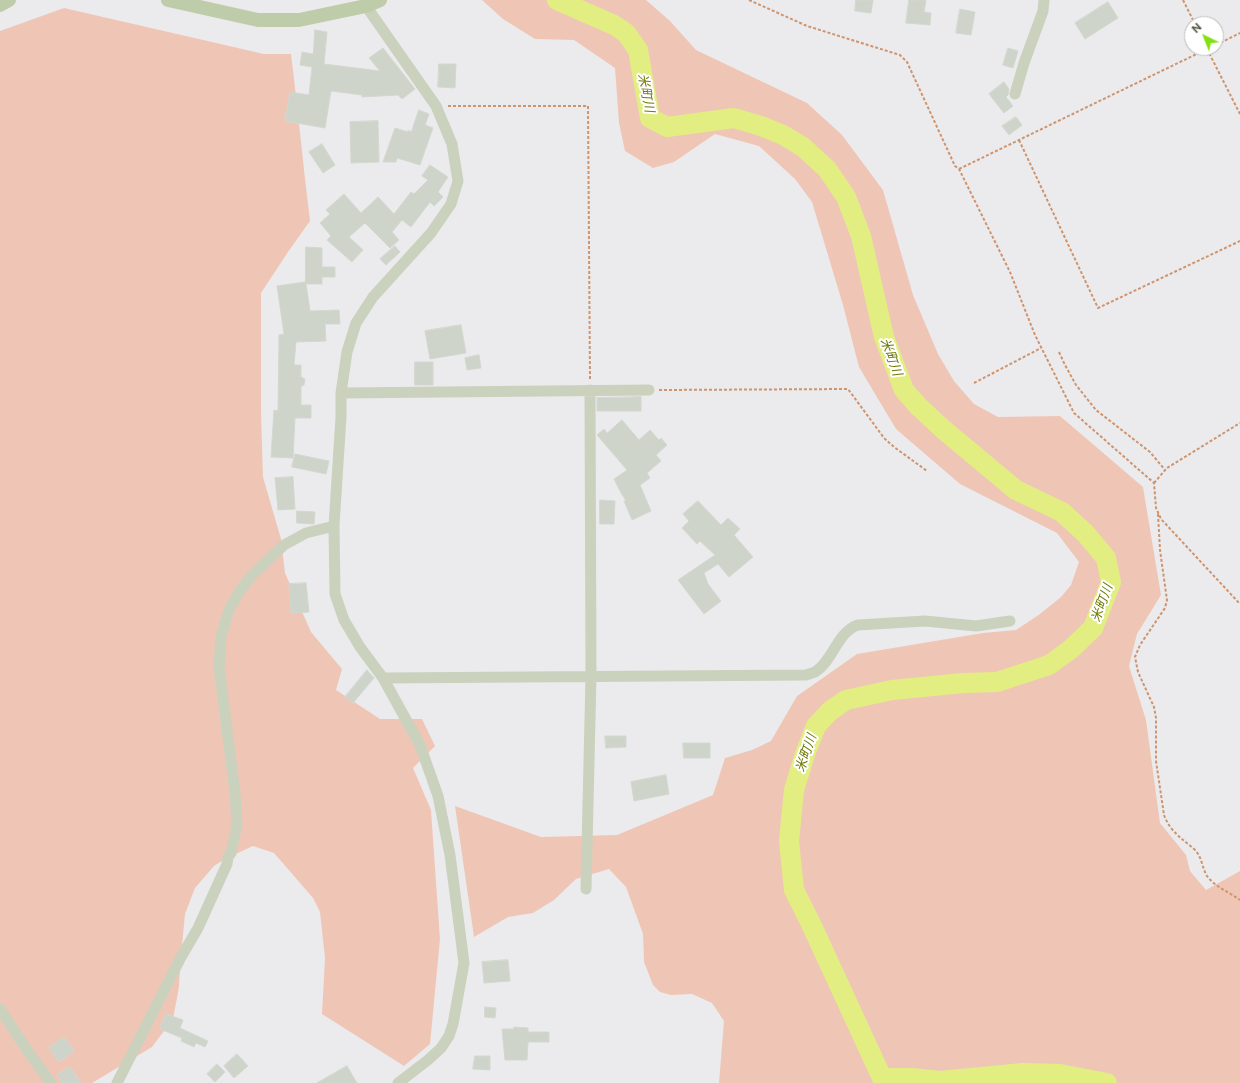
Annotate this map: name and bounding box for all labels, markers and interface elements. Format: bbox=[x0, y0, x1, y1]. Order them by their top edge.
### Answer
north arrow bbox=[1184, 16, 1224, 56]
text: N bbox=[1189, 21, 1204, 35]
water label: 米町川 bbox=[635, 72, 657, 114]
water label: 米町川 bbox=[877, 336, 905, 378]
water label: 米町川 bbox=[1088, 582, 1116, 624]
water label: 米町川 bbox=[792, 732, 820, 774]

